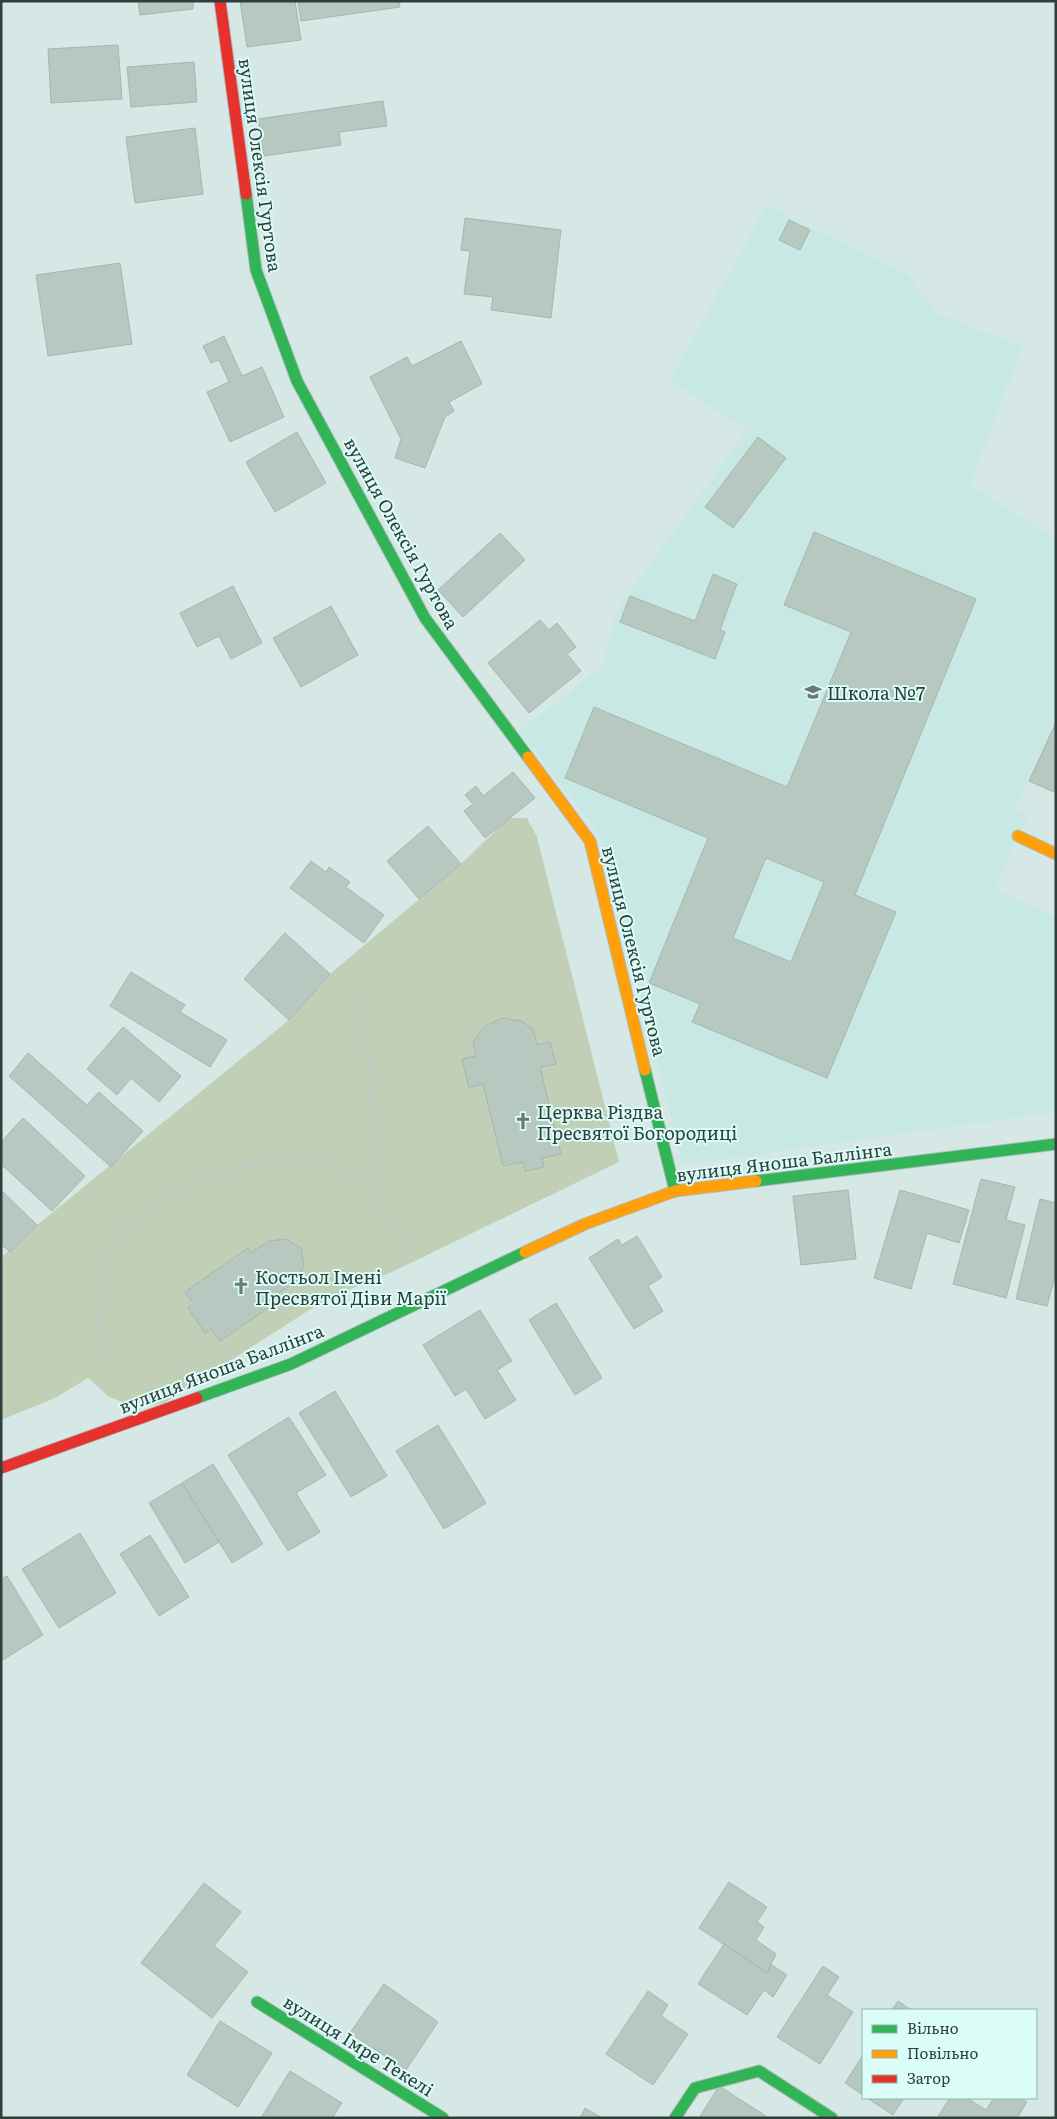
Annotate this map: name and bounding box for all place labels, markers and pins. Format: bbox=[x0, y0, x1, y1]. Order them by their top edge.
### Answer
place label: Школа №7 bbox=[827, 679, 925, 706]
school or university icon: Школа №7 bbox=[803, 682, 823, 702]
place label: Церква Різдва Пресвятої Богородиці bbox=[537, 1098, 737, 1146]
church icon: Церква Різдва Пресвятої Богородиці bbox=[513, 1111, 533, 1131]
place label: Костьол Імені Пресвятої Діви Марії bbox=[255, 1263, 447, 1311]
church icon: Костьол Імені Пресвятої Діви Марії bbox=[231, 1276, 251, 1296]

